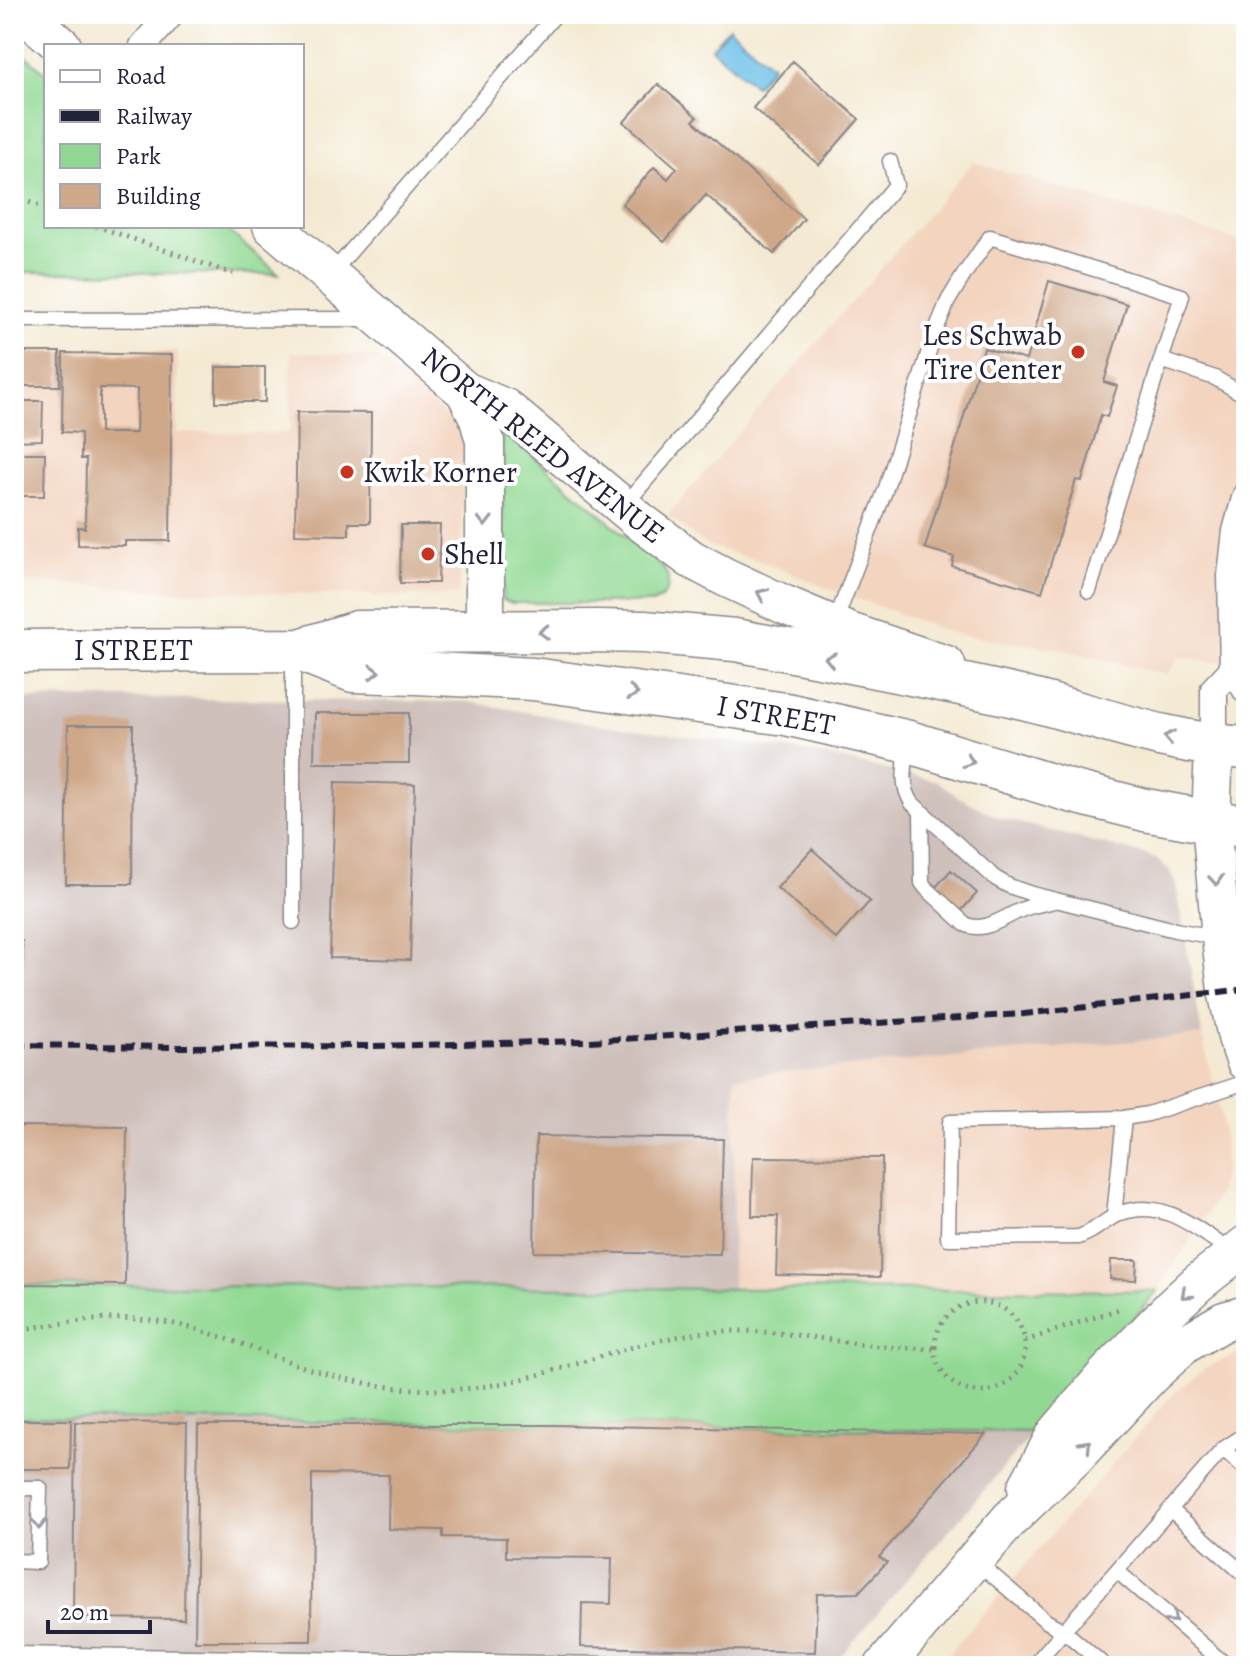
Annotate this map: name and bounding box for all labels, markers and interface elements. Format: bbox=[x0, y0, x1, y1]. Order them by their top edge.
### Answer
legend bbox=[44, 44, 304, 228]
text: Road bbox=[116, 60, 166, 92]
text: Railway bbox=[116, 100, 192, 132]
text: Park bbox=[116, 140, 161, 172]
text: Building bbox=[116, 180, 201, 212]
place label: Les Schwab Tire Center bbox=[922, 315, 1062, 389]
street label: NORTH REED AVENUE bbox=[413, 337, 673, 553]
marker: Les Schwab Tire Center bbox=[1069, 343, 1087, 361]
place label: Kwik Korner bbox=[363, 452, 517, 492]
marker: Kwik Korner bbox=[338, 463, 356, 481]
one-way arrow bbox=[476, 515, 494, 528]
place label: Shell bbox=[444, 534, 504, 574]
marker: Shell bbox=[419, 545, 437, 563]
one-way arrow bbox=[756, 588, 771, 604]
one-way arrow bbox=[537, 623, 550, 641]
street label: I STREET bbox=[73, 630, 193, 670]
one-way arrow bbox=[824, 651, 837, 668]
one-way arrow bbox=[368, 663, 381, 680]
one-way arrow bbox=[626, 684, 639, 701]
street label: I STREET bbox=[714, 685, 839, 745]
one-way arrow bbox=[1163, 729, 1176, 746]
one-way arrow bbox=[962, 751, 976, 767]
one-way arrow bbox=[1207, 874, 1224, 887]
one-way arrow bbox=[1181, 1285, 1195, 1300]
one-way arrow bbox=[1077, 1440, 1092, 1454]
one-way arrow bbox=[30, 1518, 48, 1531]
scale bar bbox=[48, 1584, 150, 1634]
text: 20 m bbox=[60, 1596, 109, 1628]
one-way arrow bbox=[1163, 1609, 1177, 1623]

